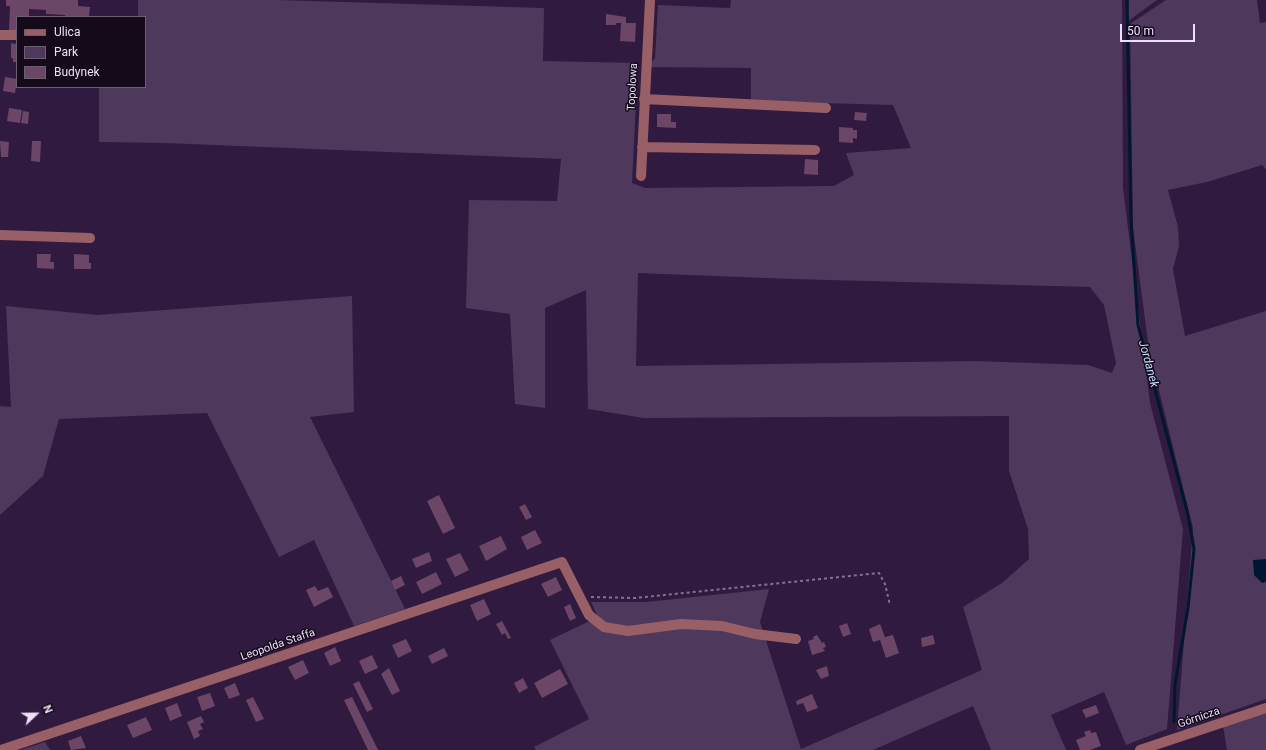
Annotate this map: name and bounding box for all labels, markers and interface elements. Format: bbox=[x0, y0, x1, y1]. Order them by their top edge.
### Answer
legend bbox=[16, 16, 146, 88]
scale bar bbox=[1122, 16, 1197, 42]
text: 50 m bbox=[1127, 24, 1154, 38]
text: Ulica bbox=[54, 25, 80, 39]
text: Park bbox=[54, 45, 78, 59]
street label: Topolowa bbox=[625, 63, 641, 111]
text: Budynek bbox=[54, 65, 100, 79]
water label: Jordanek bbox=[1135, 339, 1161, 389]
street label: Leopolda Staffa bbox=[239, 626, 317, 664]
north arrow bbox=[16, 694, 56, 734]
text: N bbox=[40, 703, 55, 715]
street label: Górnicza bbox=[1176, 705, 1222, 731]

